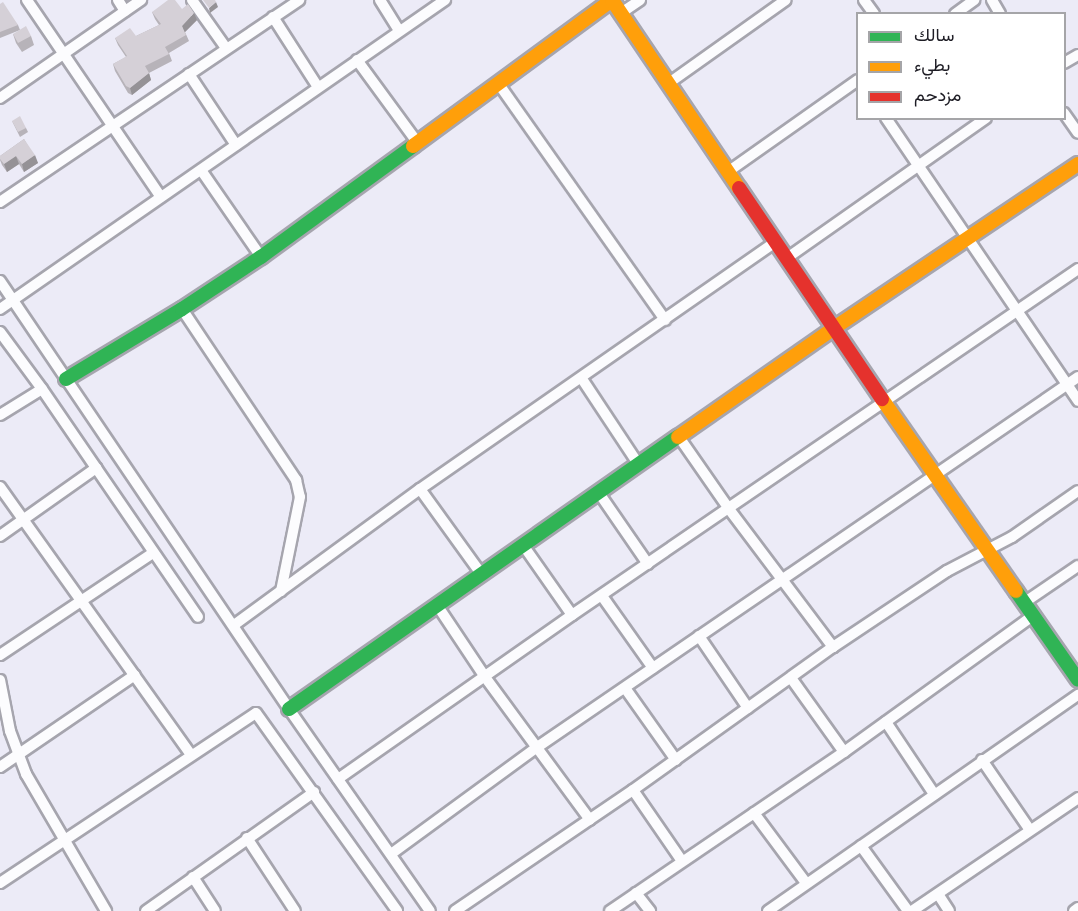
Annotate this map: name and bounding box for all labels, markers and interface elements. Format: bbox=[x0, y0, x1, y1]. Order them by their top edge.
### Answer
legend bbox=[856, 12, 1066, 120]
text: سالك bbox=[914, 23, 954, 46]
text: بطيء bbox=[914, 53, 950, 76]
text: مزدحم bbox=[914, 83, 961, 106]

